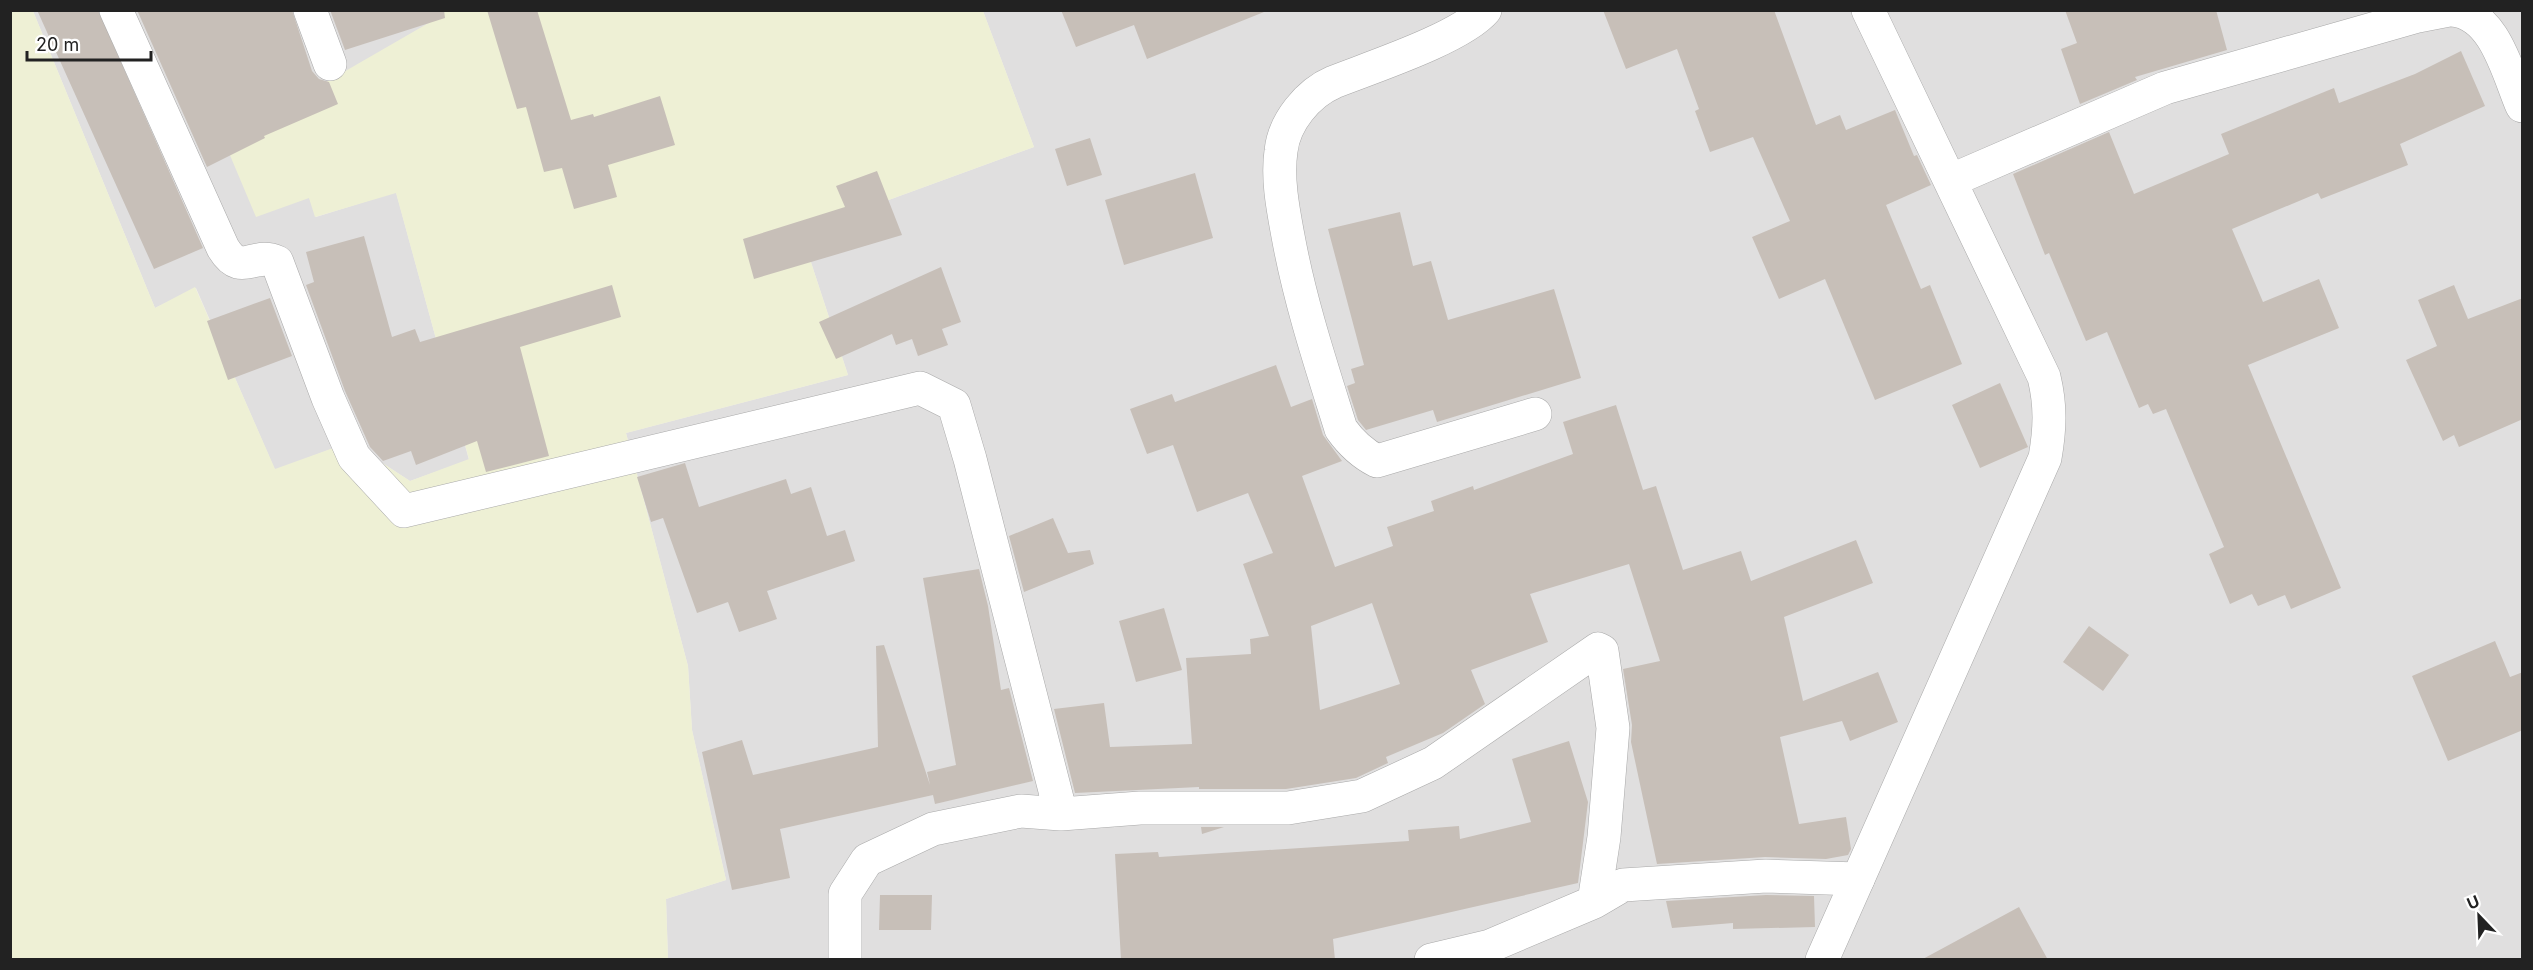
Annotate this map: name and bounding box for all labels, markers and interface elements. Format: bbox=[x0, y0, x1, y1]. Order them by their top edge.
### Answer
scale bar bbox=[27, 24, 152, 62]
text: 20 m bbox=[36, 34, 79, 55]
north arrow bbox=[2449, 886, 2509, 946]
text: U bbox=[2464, 891, 2482, 914]

